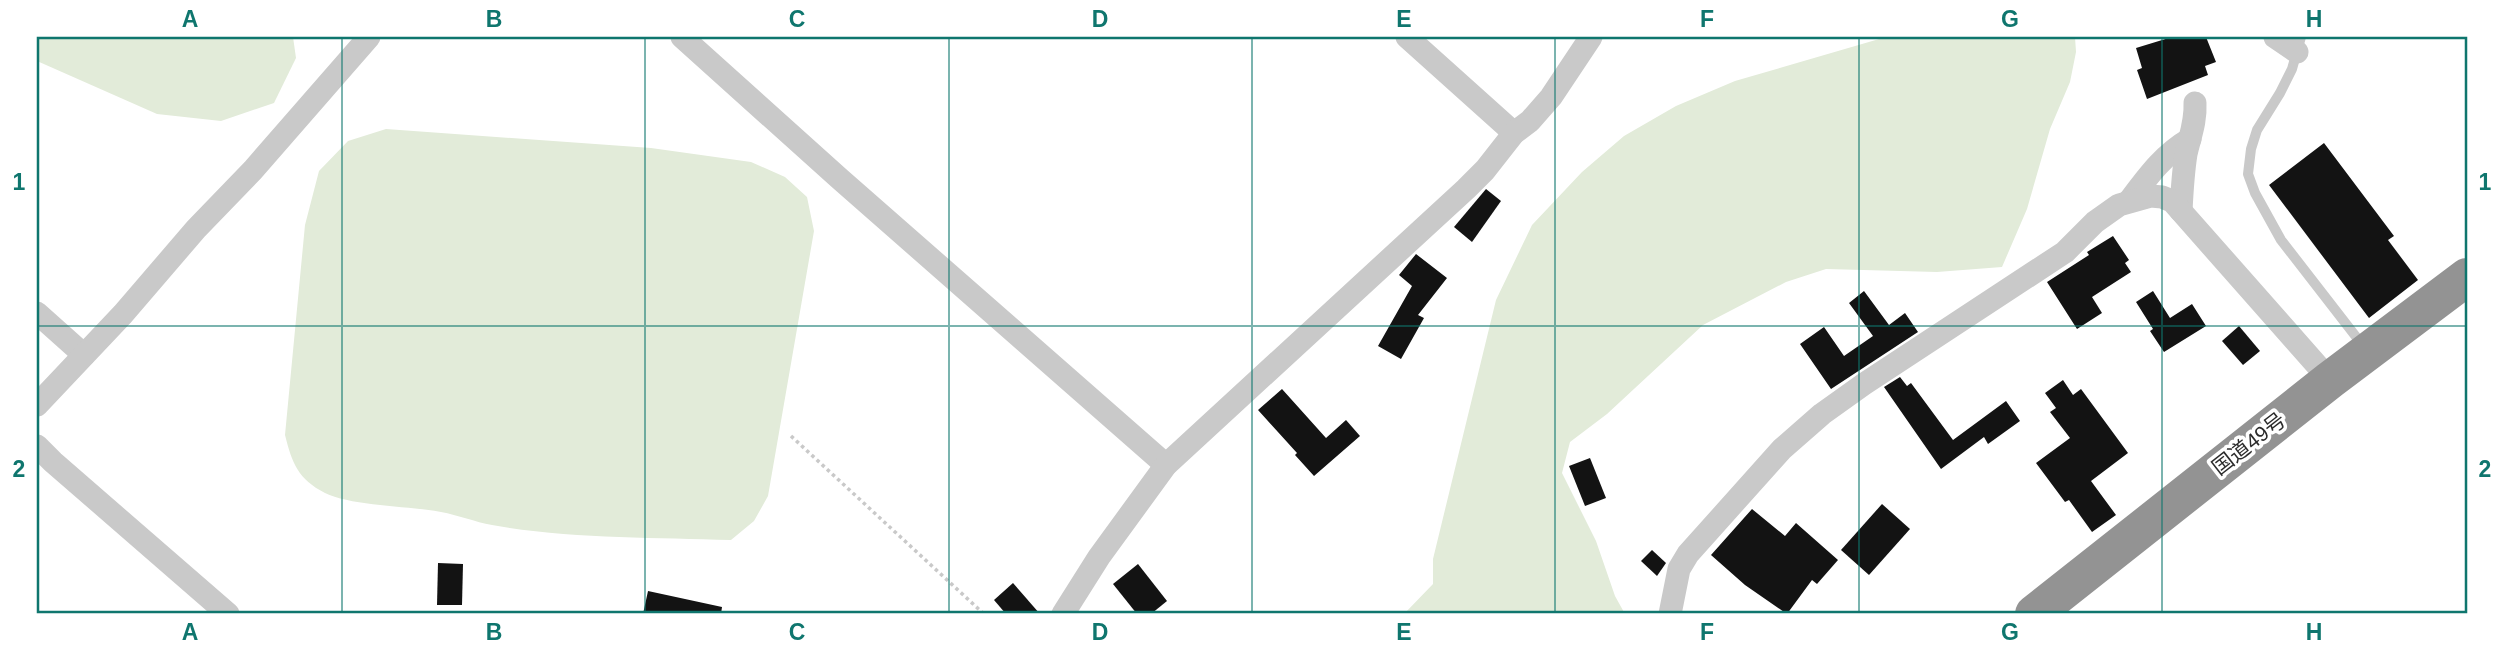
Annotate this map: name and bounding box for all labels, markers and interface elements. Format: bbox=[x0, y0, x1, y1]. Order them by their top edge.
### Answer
text: A bbox=[182, 6, 198, 32]
text: B bbox=[486, 6, 502, 32]
text: C bbox=[789, 6, 805, 32]
text: D bbox=[1092, 6, 1108, 32]
text: E bbox=[1396, 6, 1412, 32]
text: F bbox=[1700, 6, 1714, 32]
text: G bbox=[2001, 6, 2019, 32]
text: H bbox=[2306, 6, 2322, 32]
text: 1 bbox=[13, 169, 26, 195]
text: 1 bbox=[2479, 169, 2492, 195]
street label: 国道49号 bbox=[2208, 408, 2290, 479]
text: 2 bbox=[13, 456, 25, 482]
text: 2 bbox=[2479, 456, 2491, 482]
text: A bbox=[182, 619, 198, 645]
text: B bbox=[486, 619, 502, 645]
text: C bbox=[789, 619, 805, 645]
text: D bbox=[1092, 619, 1108, 645]
text: E bbox=[1396, 619, 1412, 645]
text: F bbox=[1700, 619, 1714, 645]
text: G bbox=[2001, 619, 2019, 645]
text: H bbox=[2306, 619, 2322, 645]

